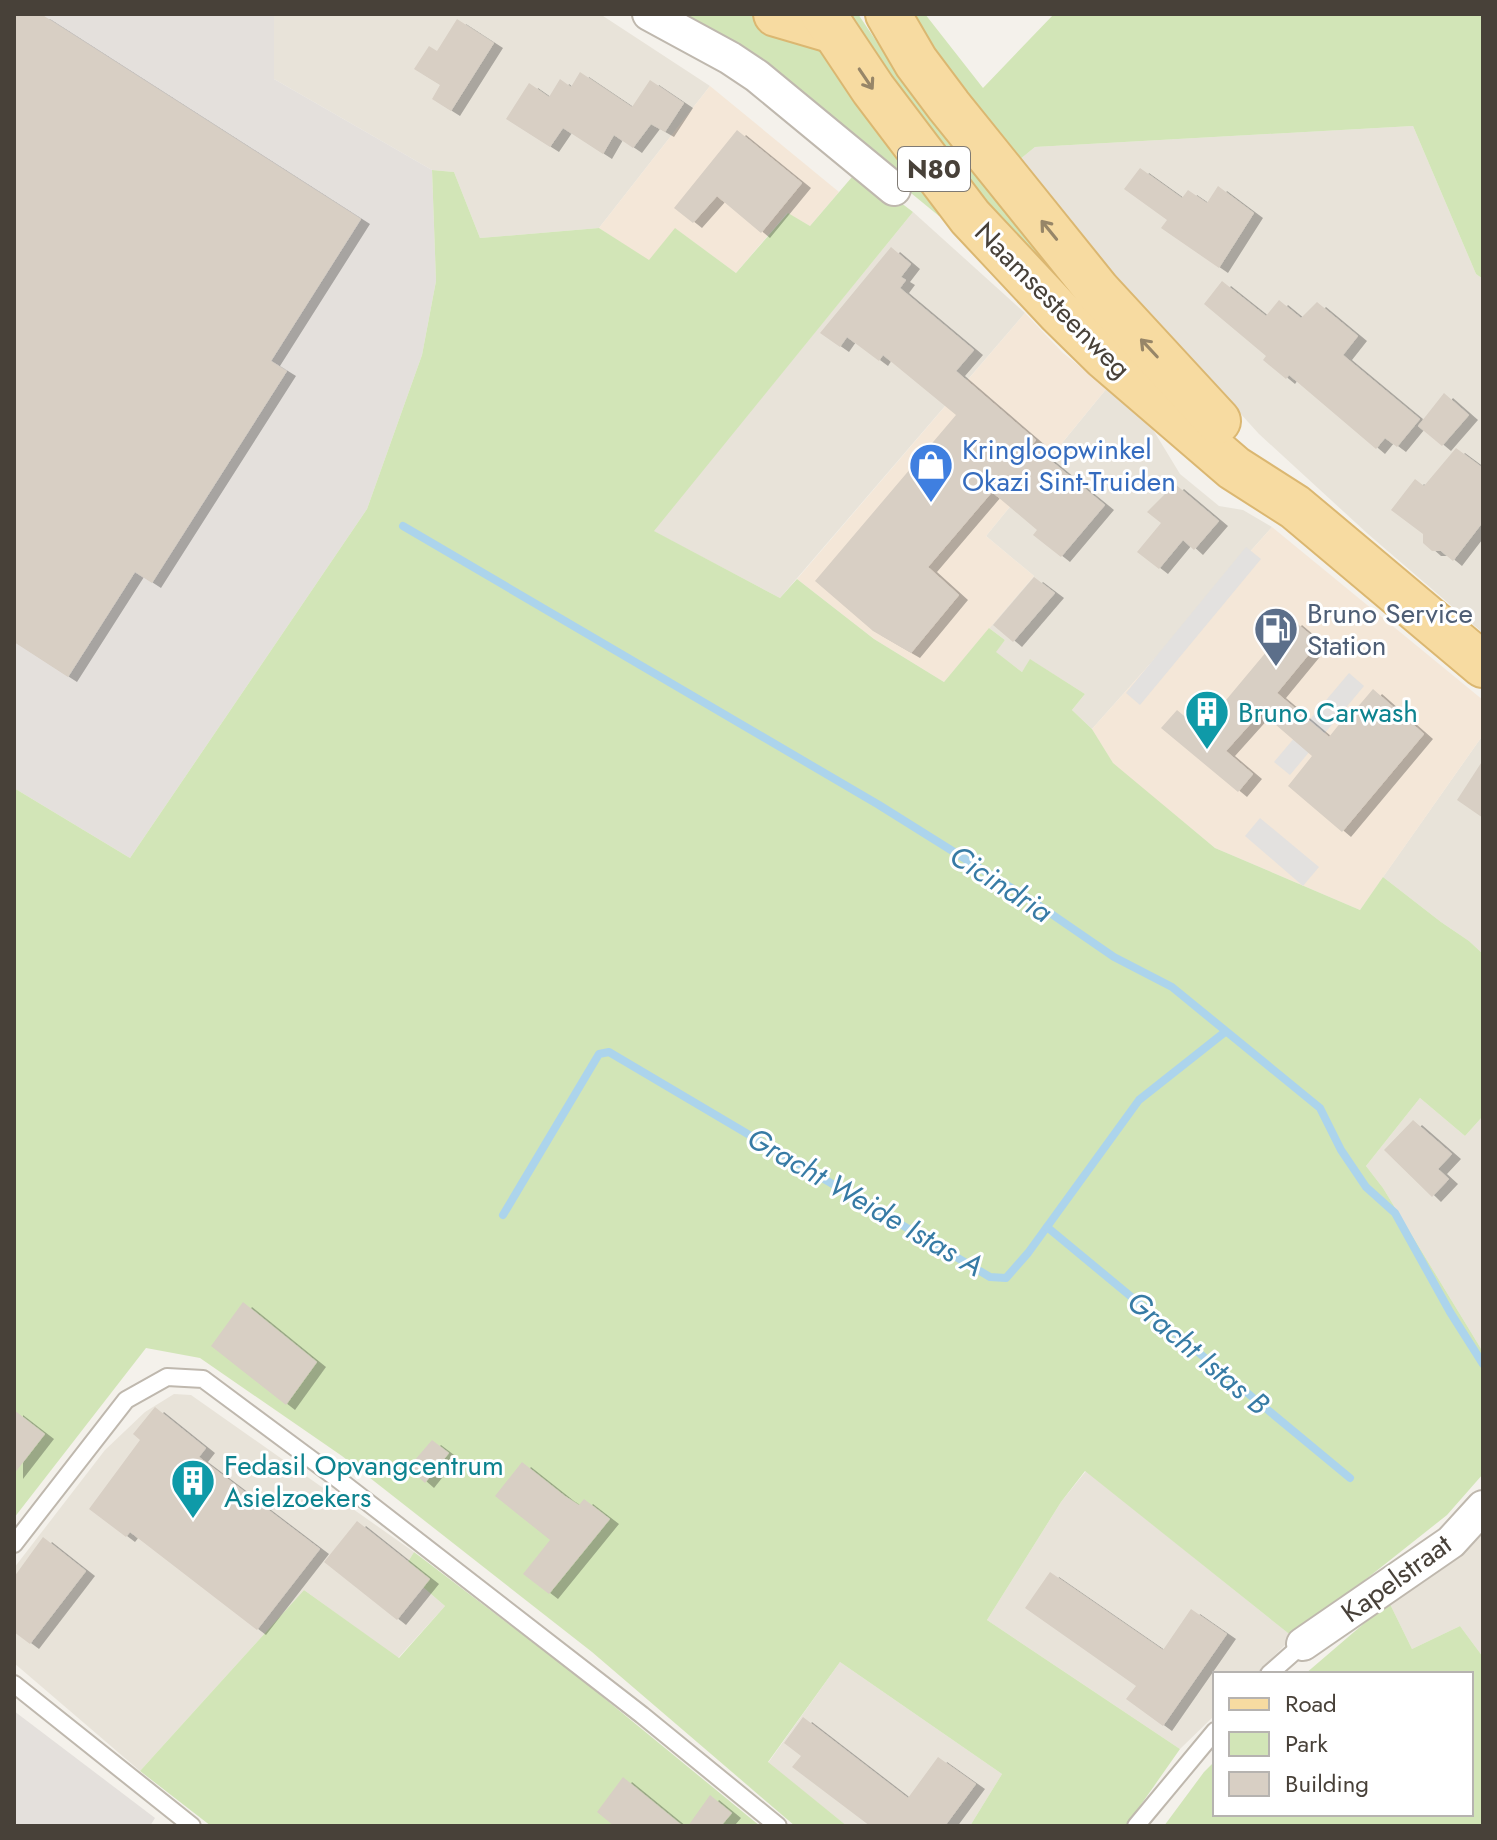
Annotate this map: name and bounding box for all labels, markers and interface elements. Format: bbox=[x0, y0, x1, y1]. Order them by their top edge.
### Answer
one-way arrow bbox=[858, 67, 874, 89]
road number: N80 bbox=[898, 147, 970, 191]
street label: Naamsesteenweg bbox=[965, 213, 1140, 388]
one-way arrow bbox=[1040, 220, 1057, 241]
one-way arrow bbox=[1141, 339, 1159, 359]
place label: Kringloopwinkel Okazi Sint-Truiden bbox=[962, 429, 1176, 502]
shop icon: Kringloopwinkel Okazi Sint-Truiden bbox=[907, 441, 955, 504]
place label: Bruno Service Station bbox=[1307, 593, 1473, 666]
fuel station icon: Bruno Service Station bbox=[1252, 605, 1300, 668]
building icon: Bruno Carwash bbox=[1183, 688, 1231, 751]
place label: Bruno Carwash bbox=[1238, 692, 1418, 733]
water label: Cicindria bbox=[941, 834, 1062, 933]
water label: Gracht Weide Istas A bbox=[739, 1116, 991, 1287]
water label: Gracht Istas B bbox=[1118, 1280, 1279, 1425]
place label: Fedasil Opvangcentrum Asielzoekers bbox=[224, 1445, 504, 1518]
building icon: Fedasil Opvangcentrum Asielzoekers bbox=[169, 1457, 217, 1520]
street label: Kapelstraat bbox=[1333, 1524, 1460, 1632]
legend bbox=[1213, 1672, 1473, 1816]
text: Road bbox=[1285, 1686, 1337, 1721]
text: Park bbox=[1285, 1726, 1328, 1761]
text: Building bbox=[1285, 1766, 1369, 1801]

